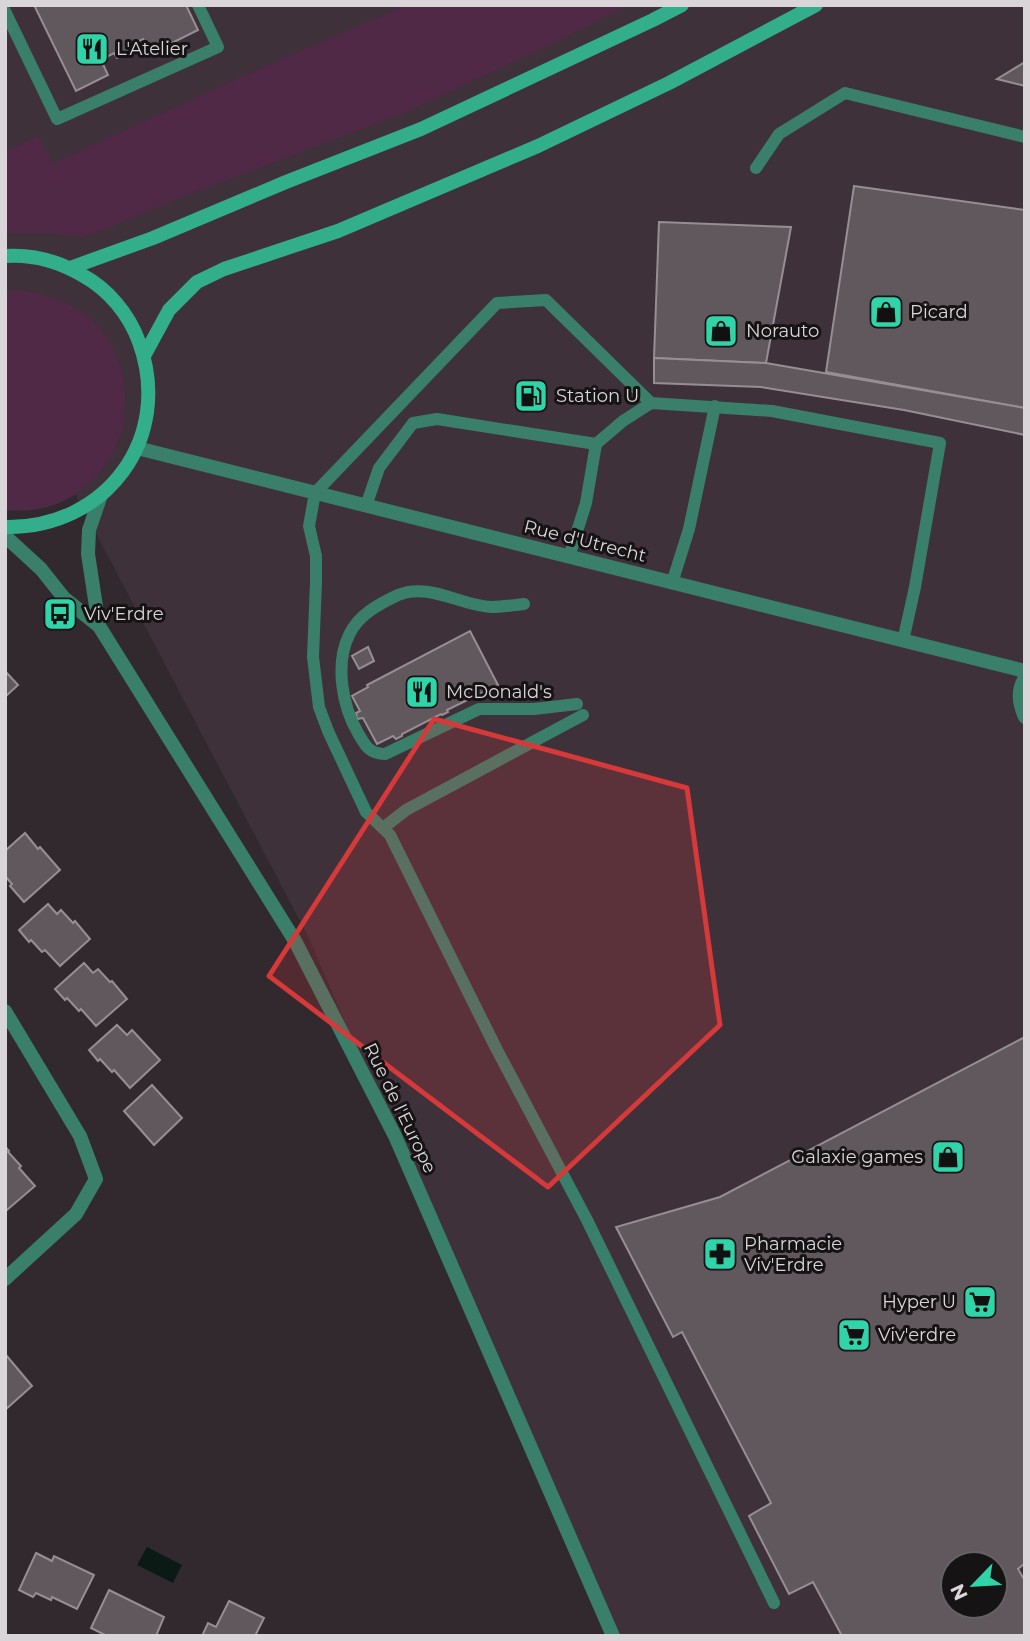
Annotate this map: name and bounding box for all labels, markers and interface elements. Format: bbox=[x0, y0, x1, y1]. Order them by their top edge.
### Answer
restaurant icon: L'Atelier bbox=[73, 30, 111, 68]
place label: L'Atelier bbox=[116, 38, 188, 60]
shop icon: Picard bbox=[867, 293, 905, 331]
place label: Picard bbox=[910, 301, 968, 323]
shop icon: Norauto bbox=[702, 312, 740, 350]
place label: Norauto bbox=[746, 320, 819, 342]
fuel station icon: Station U bbox=[512, 377, 550, 415]
place label: Station U bbox=[556, 385, 639, 407]
street label: Rue d'Utrecht bbox=[521, 515, 649, 567]
bus stop icon: Viv'Erdre bbox=[41, 595, 79, 633]
place label: Viv'Erdre bbox=[84, 603, 164, 625]
restaurant icon: McDonald's bbox=[403, 673, 441, 711]
place label: McDonald's bbox=[446, 681, 552, 703]
street label: Rue de l'Europe bbox=[359, 1039, 441, 1177]
shop icon: Galaxie games bbox=[929, 1138, 967, 1176]
place label: Galaxie games bbox=[791, 1146, 923, 1168]
place label: Pharmacie Viv'Erdre bbox=[744, 1233, 842, 1276]
pharmacy icon: Pharmacie Viv'Erdre bbox=[701, 1235, 739, 1273]
supermarket icon: Hyper U bbox=[961, 1283, 999, 1321]
place label: Hyper U bbox=[882, 1291, 956, 1313]
supermarket icon: Viv'erdre bbox=[835, 1316, 873, 1354]
place label: Viv'erdre bbox=[878, 1324, 956, 1346]
north arrow bbox=[939, 1550, 1009, 1620]
text: N bbox=[945, 1580, 973, 1604]

